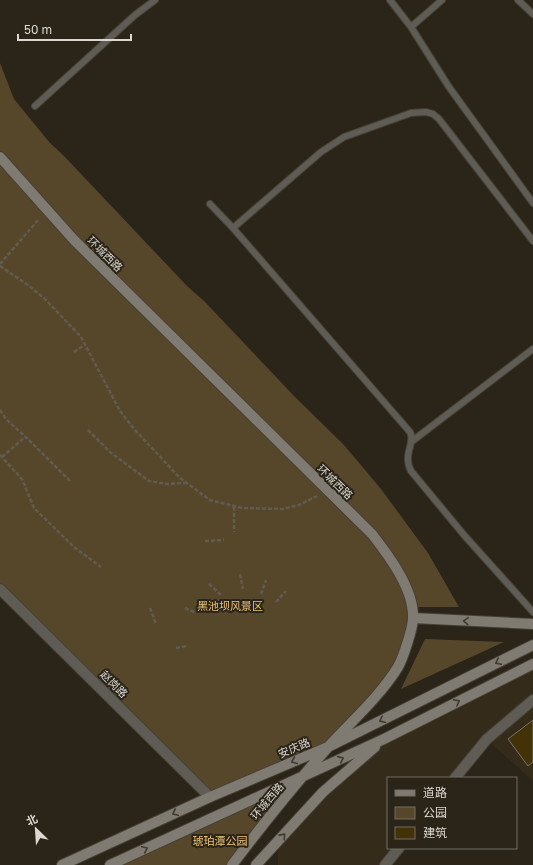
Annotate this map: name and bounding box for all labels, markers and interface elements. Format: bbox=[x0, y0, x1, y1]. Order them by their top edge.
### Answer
scale bar bbox=[18, 16, 131, 42]
text: 50 m bbox=[24, 22, 52, 37]
street label: 环城西路 bbox=[85, 233, 126, 274]
street label: 环城西路 bbox=[315, 462, 356, 502]
park label: 黑池坝风景区 bbox=[197, 599, 263, 612]
one-way arrow bbox=[463, 617, 469, 625]
one-way arrow bbox=[495, 657, 502, 665]
street label: 赵岗路 bbox=[98, 667, 131, 700]
one-way arrow bbox=[453, 699, 461, 706]
one-way arrow bbox=[378, 715, 386, 723]
street label: 安庆路 bbox=[276, 735, 312, 760]
one-way arrow bbox=[337, 755, 344, 763]
one-way arrow bbox=[290, 757, 297, 765]
legend bbox=[387, 777, 517, 849]
street label: 环城西路 bbox=[247, 780, 286, 822]
text: 道路 bbox=[423, 785, 447, 800]
text: 公园 bbox=[423, 805, 447, 820]
one-way arrow bbox=[172, 808, 179, 816]
north arrow bbox=[16, 809, 56, 849]
text: 北 bbox=[24, 811, 39, 828]
text: 建筑 bbox=[423, 825, 447, 840]
one-way arrow bbox=[278, 833, 285, 841]
park label: 琥珀潭公园 bbox=[193, 834, 248, 847]
one-way arrow bbox=[141, 846, 149, 854]

